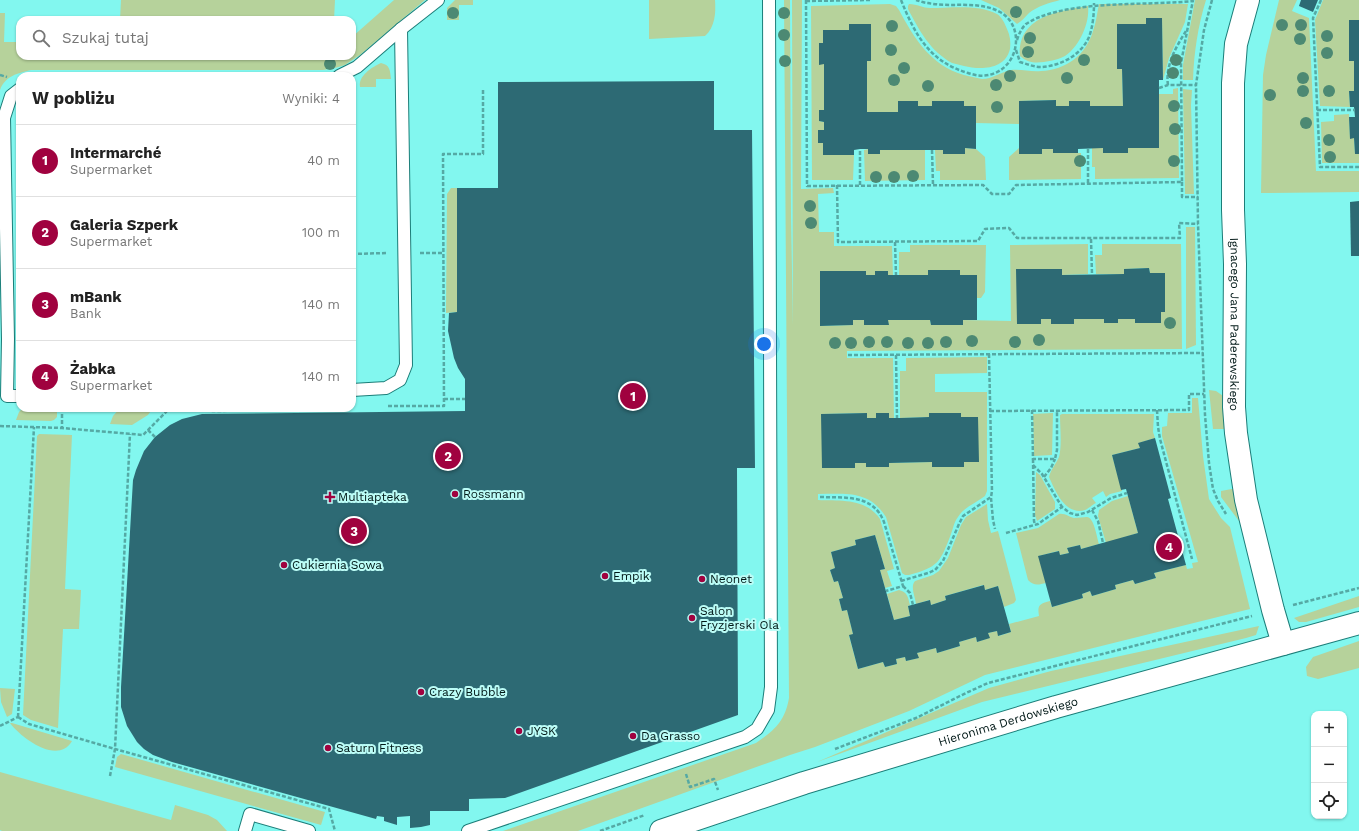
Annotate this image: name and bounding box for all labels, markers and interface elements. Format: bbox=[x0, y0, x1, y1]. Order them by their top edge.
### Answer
search box bbox=[16, 16, 356, 60]
icon: search bbox=[30, 27, 52, 49]
text: Szukaj tutaj bbox=[62, 29, 149, 47]
text: W pobliżu bbox=[32, 88, 115, 108]
text: Wyniki: 4 bbox=[282, 91, 340, 106]
text: Intermarché bbox=[70, 144, 161, 162]
text: 1 bbox=[42, 153, 48, 168]
text: 40 m bbox=[307, 153, 340, 168]
text: Supermarket bbox=[70, 162, 152, 177]
text: Galeria Szperk bbox=[70, 216, 178, 234]
text: 2 bbox=[41, 225, 49, 240]
text: 100 m bbox=[302, 225, 340, 240]
text: Supermarket bbox=[70, 234, 152, 249]
street label: Ignacego Jana Paderewskiego bbox=[1227, 237, 1242, 411]
text: mBank bbox=[70, 288, 122, 306]
text: 3 bbox=[41, 297, 49, 312]
text: 140 m bbox=[302, 297, 340, 312]
text: Bank bbox=[70, 306, 101, 321]
your location bbox=[754, 334, 774, 354]
text: Żabka bbox=[70, 360, 116, 378]
text: 4 bbox=[41, 369, 49, 384]
text: 140 m bbox=[302, 369, 340, 384]
text: Supermarket bbox=[70, 378, 152, 393]
pin: 1 bbox=[620, 381, 646, 411]
pin: 2 bbox=[435, 441, 461, 471]
place label: Rossmann bbox=[463, 487, 524, 501]
marker: Rossmann bbox=[450, 489, 460, 499]
place label: Multiapteka bbox=[338, 490, 407, 504]
marker: Multiapteka bbox=[325, 492, 335, 502]
pin: 3 bbox=[341, 516, 367, 546]
pin: 4 bbox=[1156, 532, 1182, 562]
place label: Cukiernia Sowa bbox=[292, 558, 382, 572]
marker: Cukiernia Sowa bbox=[279, 560, 289, 570]
place label: Empik bbox=[613, 569, 650, 583]
marker: Empik bbox=[600, 571, 610, 581]
place label: Neonet bbox=[710, 572, 752, 586]
marker: Neonet bbox=[697, 574, 707, 584]
place label: Salon Fryzjerski Ola bbox=[700, 604, 779, 632]
marker: Salon Fryzjerski Ola bbox=[687, 613, 697, 623]
place label: Crazy Bubble bbox=[429, 685, 506, 699]
marker: Crazy Bubble bbox=[416, 687, 426, 697]
street label: Hieronima Derdowskiego bbox=[937, 694, 1080, 749]
map controls bbox=[1311, 711, 1347, 819]
button: + bbox=[1311, 711, 1347, 747]
place label: JYSK bbox=[527, 724, 556, 738]
marker: JYSK bbox=[514, 726, 524, 736]
place label: Da Grasso bbox=[641, 729, 700, 743]
marker: Da Grasso bbox=[628, 731, 638, 741]
place label: Saturn Fitness bbox=[336, 741, 422, 755]
marker: Saturn Fitness bbox=[323, 743, 333, 753]
button: − bbox=[1311, 747, 1347, 783]
button: locate bbox=[1311, 783, 1347, 819]

